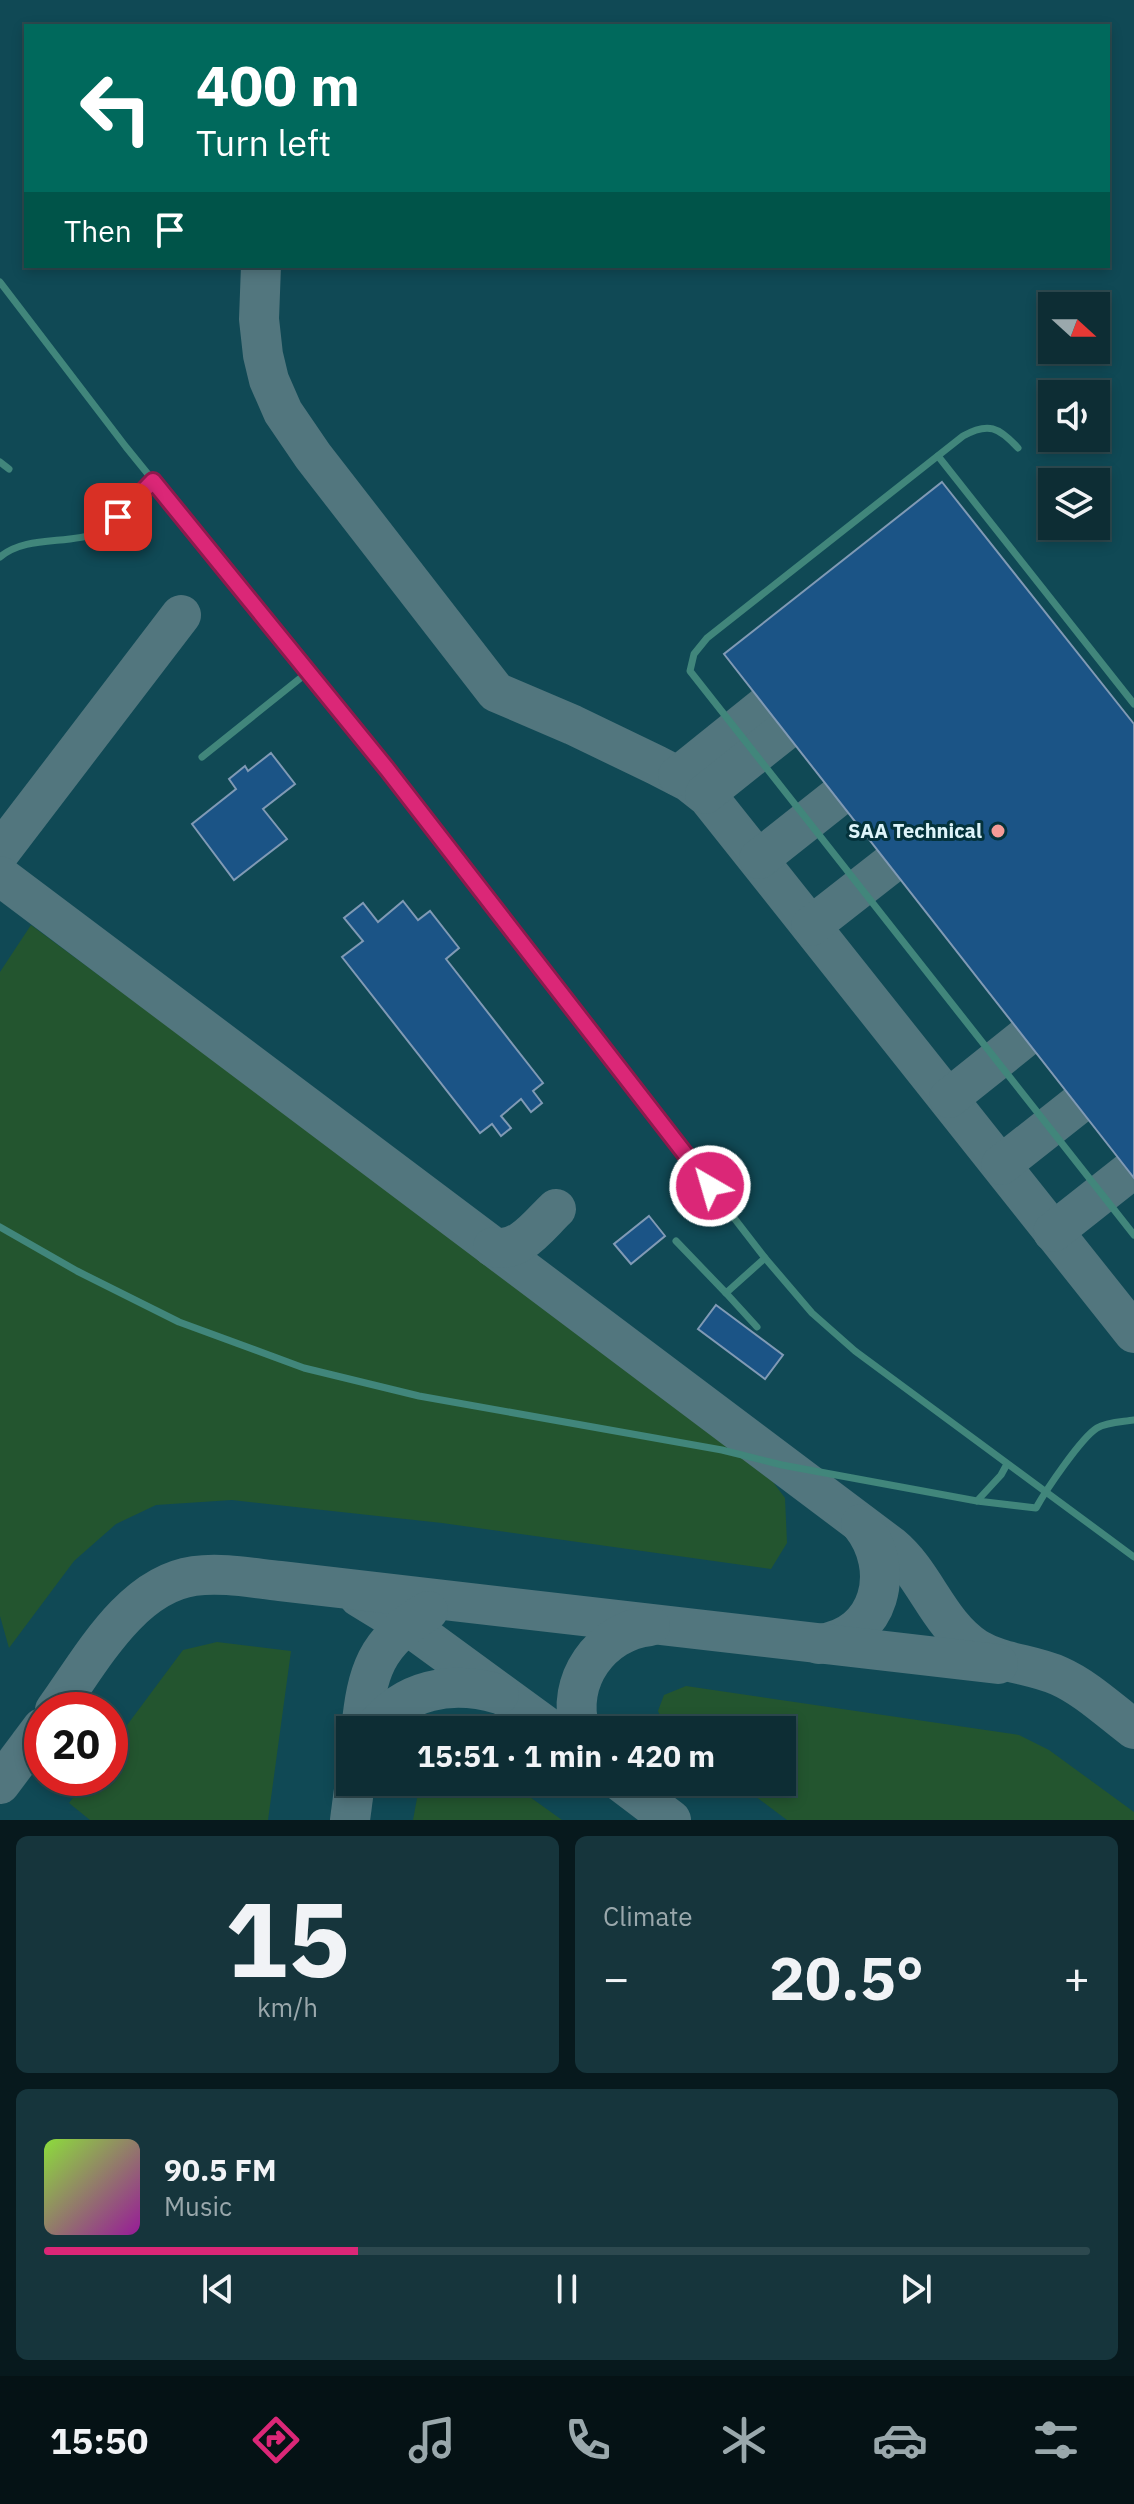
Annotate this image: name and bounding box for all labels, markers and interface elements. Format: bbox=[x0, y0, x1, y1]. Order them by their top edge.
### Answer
text: 400 m bbox=[196, 49, 360, 121]
icon: left bbox=[64, 56, 168, 160]
text: Turn left bbox=[196, 119, 331, 166]
icon: arrive bbox=[148, 208, 192, 252]
text: Then bbox=[64, 211, 132, 250]
north arrow bbox=[1038, 292, 1110, 364]
map controls bbox=[1038, 292, 1110, 540]
button: sound bbox=[1038, 380, 1110, 452]
button: layers bbox=[1038, 468, 1110, 540]
pin bbox=[84, 483, 152, 551]
icon: arrive bbox=[96, 495, 140, 539]
place label: SAA Technical bbox=[848, 817, 982, 844]
marker: SAA Technical bbox=[989, 822, 1007, 840]
position arrow bbox=[668, 1144, 752, 1228]
speed limit sign: 20 bbox=[24, 1692, 128, 1796]
text: 15:51 · 1 min · 420 m bbox=[417, 1736, 715, 1775]
text: 15 bbox=[225, 1870, 350, 2006]
text: Climate bbox=[603, 1899, 693, 1933]
text: 20.5° bbox=[769, 1938, 924, 2017]
text: − bbox=[603, 1949, 629, 2006]
text: + bbox=[1064, 1949, 1090, 2006]
text: km/h bbox=[257, 1990, 318, 2024]
text: 90.5 FM bbox=[164, 2150, 277, 2189]
text: Music bbox=[164, 2189, 232, 2223]
icon: previous bbox=[196, 2267, 240, 2311]
icon: pause bbox=[545, 2267, 589, 2311]
icon: next bbox=[894, 2267, 938, 2311]
icon: directions bbox=[248, 2412, 304, 2468]
icon: music bbox=[404, 2412, 460, 2468]
icon: phone bbox=[560, 2412, 616, 2468]
icon: climate bbox=[716, 2412, 772, 2468]
icon: car bbox=[872, 2412, 928, 2468]
icon: filters bbox=[1028, 2412, 1084, 2468]
text: 15:50 bbox=[50, 2417, 148, 2464]

